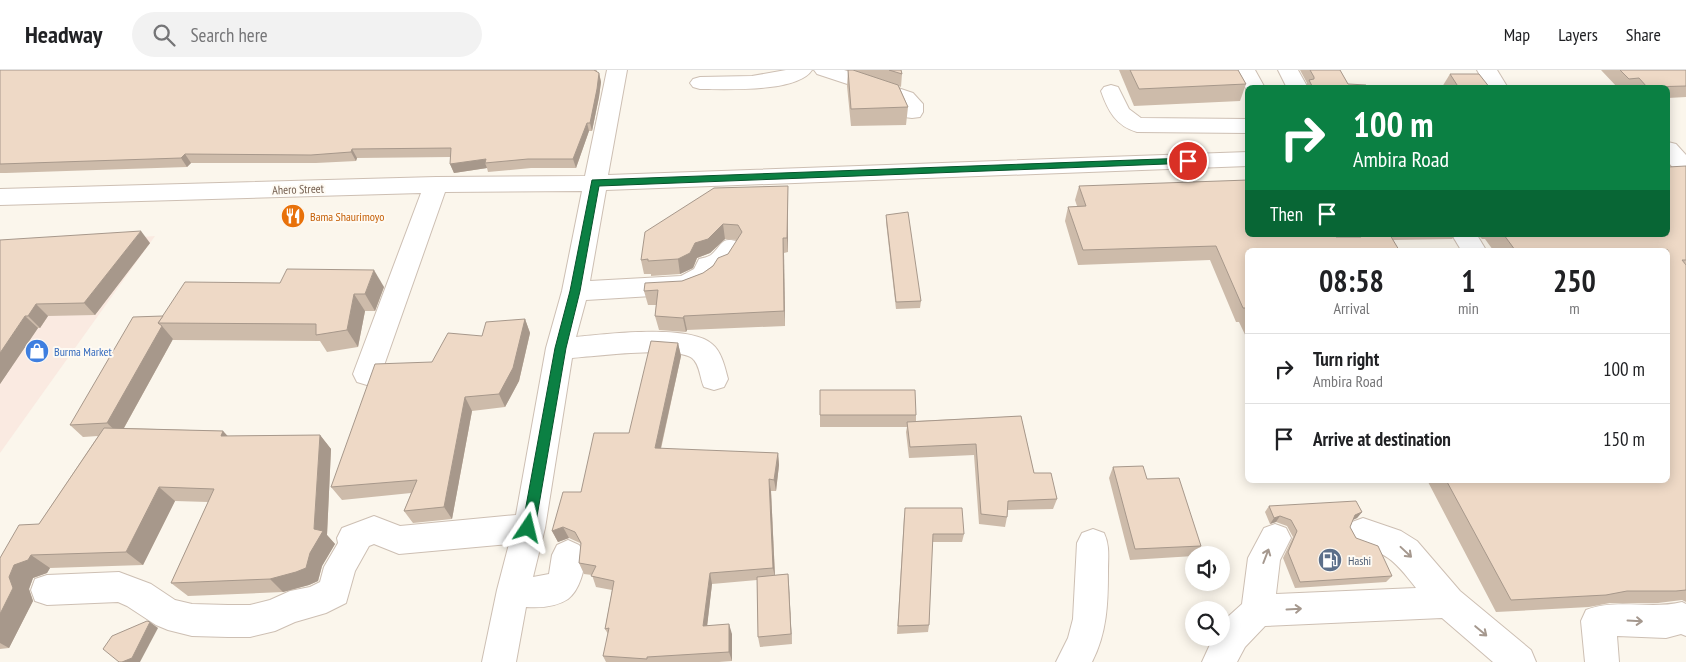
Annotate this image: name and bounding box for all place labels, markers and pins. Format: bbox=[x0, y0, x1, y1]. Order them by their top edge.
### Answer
pin bbox=[1167, 140, 1209, 182]
restaurant icon: Bama Shaurimoyo bbox=[280, 203, 306, 229]
place label: Bama Shaurimoyo bbox=[310, 209, 385, 224]
shop icon: Burma Market bbox=[24, 338, 50, 364]
place label: Burma Market bbox=[54, 344, 113, 359]
fuel station icon: Hashi bbox=[1317, 547, 1343, 573]
place label: Hashi bbox=[1348, 553, 1371, 568]

